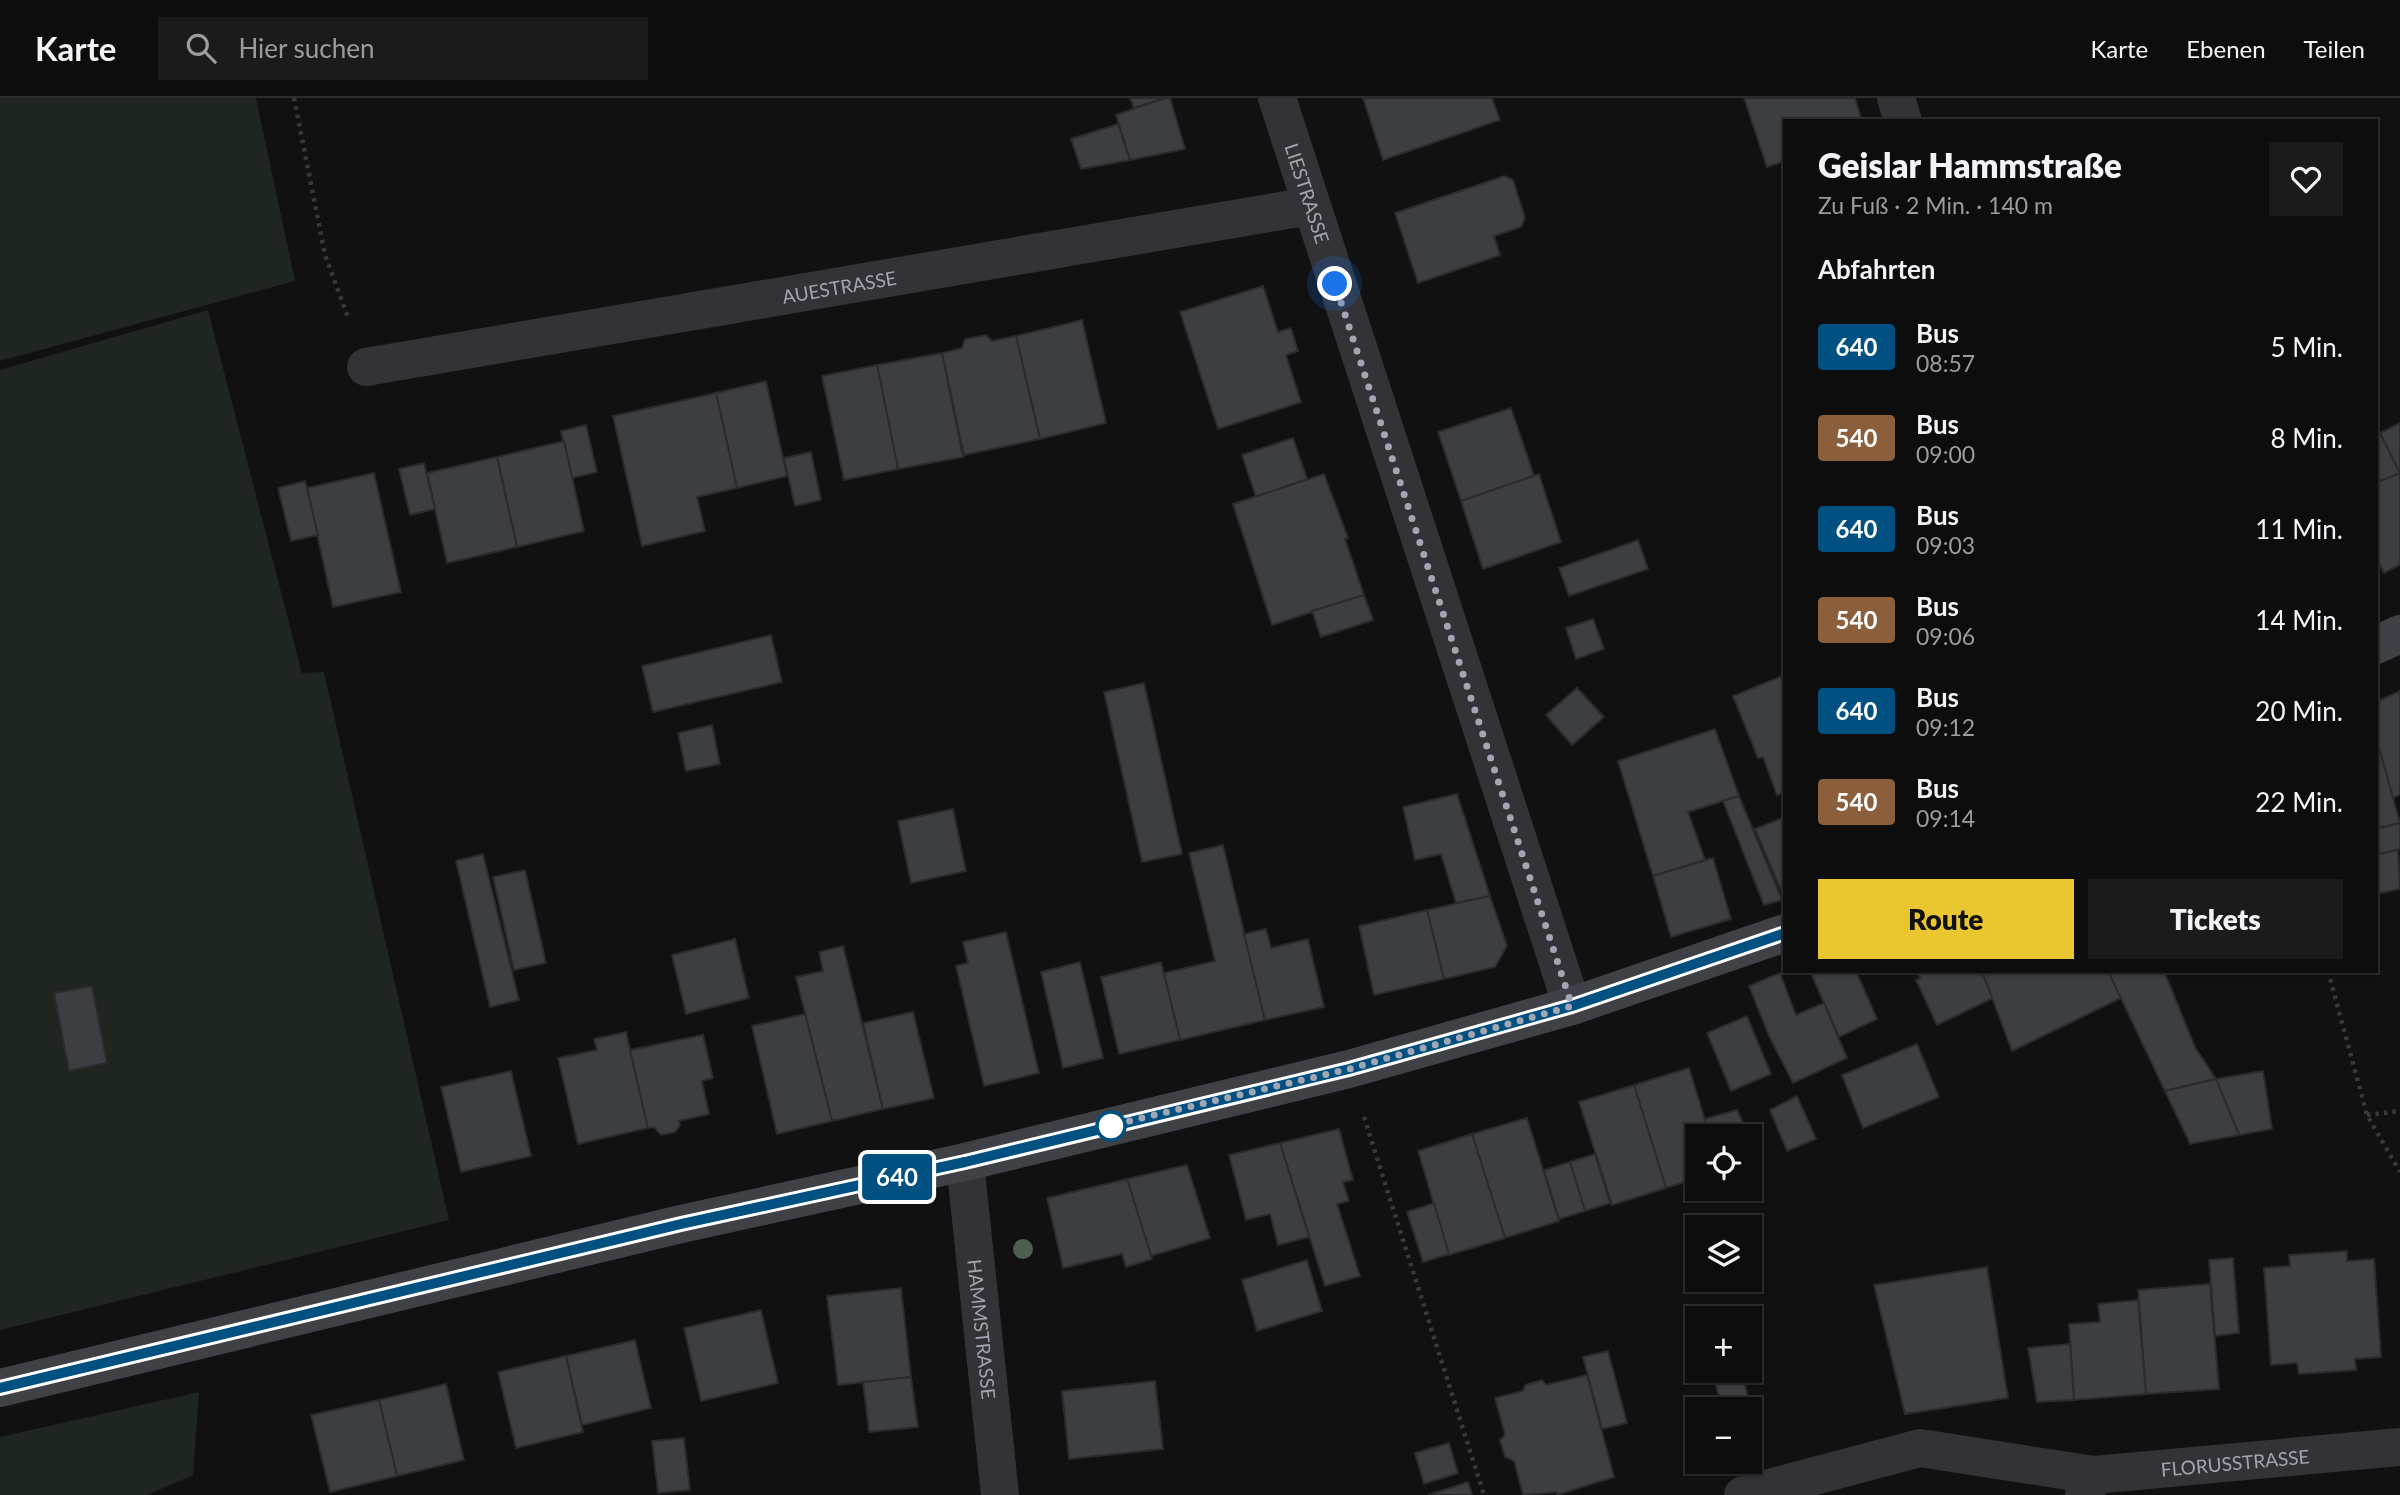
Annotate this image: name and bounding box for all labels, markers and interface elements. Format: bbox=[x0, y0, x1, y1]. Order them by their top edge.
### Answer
search box bbox=[158, 17, 648, 80]
text: Karte bbox=[35, 28, 116, 68]
icon: search bbox=[182, 29, 220, 67]
text: Hier suchen bbox=[238, 32, 375, 64]
text: Karte bbox=[2091, 34, 2148, 63]
text: Ebenen bbox=[2186, 34, 2266, 63]
text: Teilen bbox=[2304, 34, 2365, 63]
street label: LIESTRASSE bbox=[1281, 140, 1335, 246]
button: heart bbox=[2269, 142, 2343, 216]
text: Geislar Hammstraße bbox=[1818, 145, 2122, 185]
text: Zu Fuß · 2 Min. · 140 m bbox=[1818, 191, 2053, 219]
text: Abfahrten bbox=[1818, 253, 1936, 285]
street label: AUESTRASSE bbox=[780, 265, 898, 307]
your location bbox=[1317, 266, 1352, 301]
text: Bus bbox=[1916, 317, 1959, 349]
text: 5 Min. bbox=[2270, 331, 2343, 363]
text: 640 bbox=[1836, 332, 1877, 361]
text: 08:57 bbox=[1916, 349, 1975, 377]
text: Bus bbox=[1916, 408, 1959, 440]
text: 8 Min. bbox=[2270, 422, 2343, 454]
text: 540 bbox=[1836, 423, 1877, 452]
text: 09:00 bbox=[1916, 440, 1975, 468]
text: Bus bbox=[1916, 499, 1959, 531]
text: 11 Min. bbox=[2255, 513, 2343, 545]
text: 640 bbox=[1836, 514, 1877, 543]
text: 09:03 bbox=[1916, 531, 1975, 559]
text: Bus bbox=[1916, 590, 1959, 622]
text: 14 Min. bbox=[2255, 604, 2343, 636]
text: 540 bbox=[1836, 605, 1877, 634]
text: 09:06 bbox=[1916, 622, 1975, 650]
text: Bus bbox=[1916, 681, 1959, 713]
text: 20 Min. bbox=[2255, 695, 2343, 727]
text: 640 bbox=[1836, 696, 1877, 725]
text: 09:12 bbox=[1916, 713, 1975, 741]
text: Bus bbox=[1916, 772, 1959, 804]
text: 22 Min. bbox=[2255, 786, 2343, 818]
text: 540 bbox=[1836, 787, 1877, 816]
text: 09:14 bbox=[1916, 804, 1975, 832]
button: Route bbox=[1818, 879, 2074, 959]
button: Tickets bbox=[2088, 879, 2343, 959]
unlabelled marker bbox=[1096, 1111, 1126, 1141]
map controls bbox=[1685, 1124, 1762, 1474]
button: locate bbox=[1685, 1124, 1762, 1201]
line badge: 640 bbox=[857, 1154, 937, 1200]
text: 640 bbox=[876, 1162, 918, 1191]
button: layers bbox=[1685, 1215, 1762, 1292]
street label: HAMMSTRASSE bbox=[964, 1258, 1001, 1400]
button: + bbox=[1685, 1306, 1762, 1383]
button: − bbox=[1685, 1397, 1762, 1474]
street label: FLORUSSTRASSE bbox=[2160, 1444, 2310, 1480]

